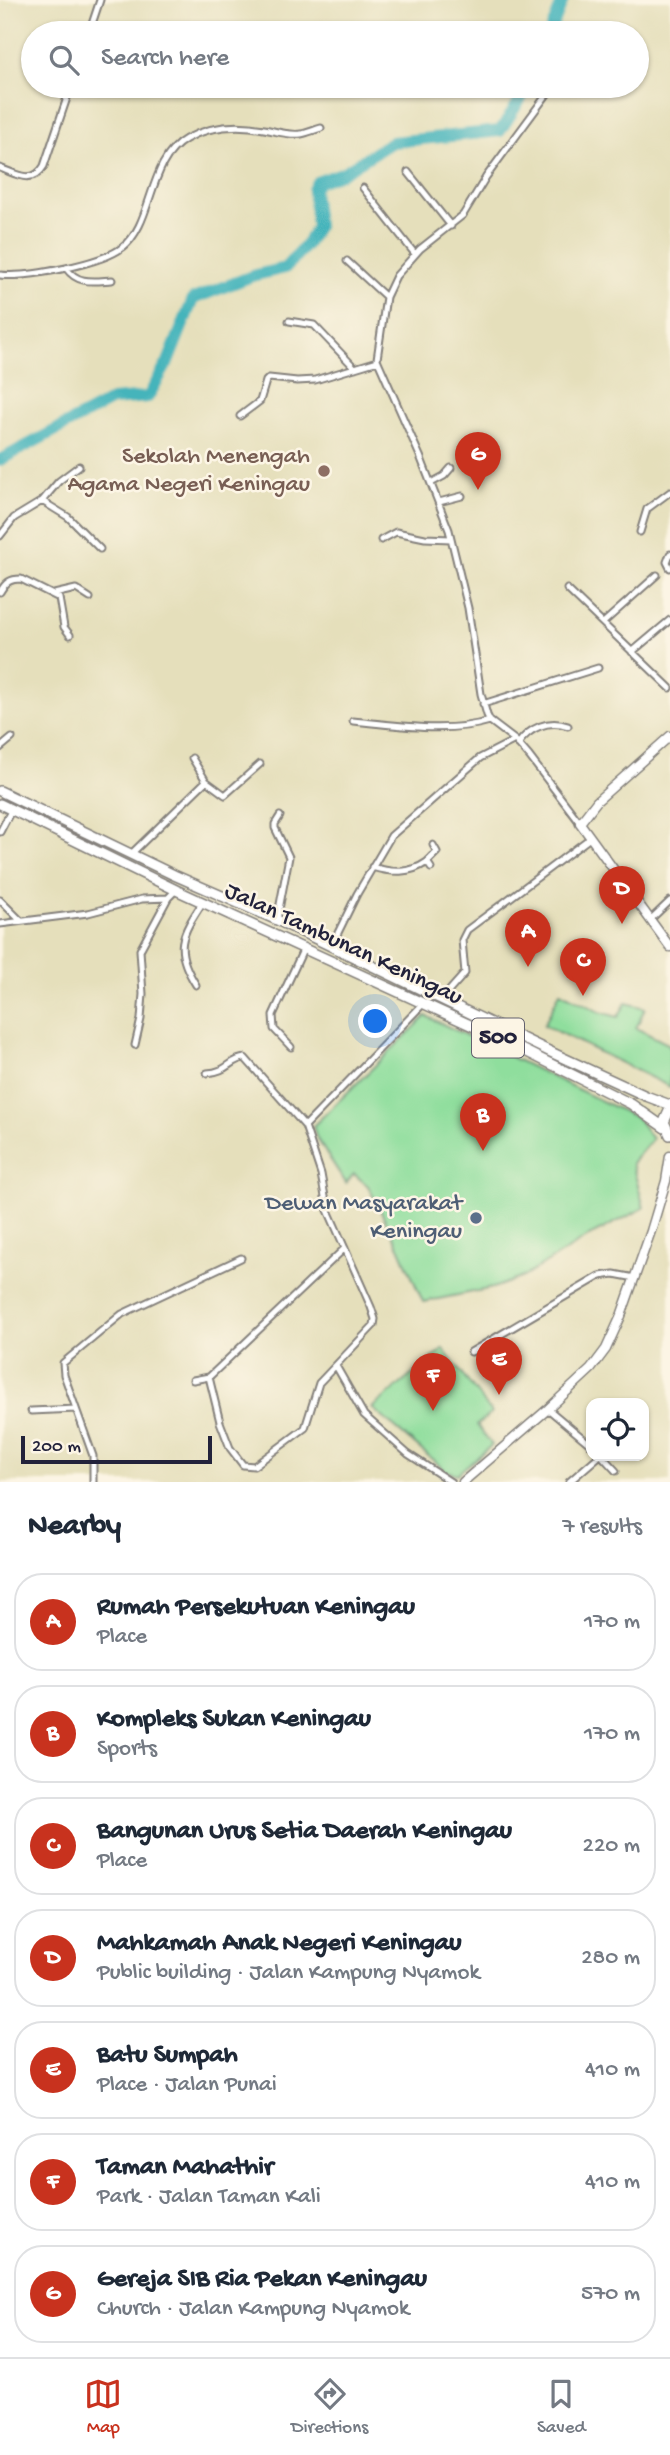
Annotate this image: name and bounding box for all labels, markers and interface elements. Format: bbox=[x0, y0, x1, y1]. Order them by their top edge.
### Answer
search box bbox=[21, 21, 649, 98]
icon: search bbox=[45, 41, 83, 79]
text: Search here bbox=[101, 44, 229, 75]
pin: G bbox=[455, 432, 501, 490]
place label: Sekolah Menengah Agama Negeri Keningau bbox=[67, 443, 310, 500]
marker: Sekolah Menengah Agama Negeri Keningau bbox=[316, 463, 332, 479]
pin: D bbox=[599, 866, 645, 924]
street label: Jalan Tambunan Keningau bbox=[220, 877, 466, 1013]
pin: A bbox=[505, 909, 551, 967]
pin: C bbox=[560, 938, 606, 996]
your location bbox=[358, 1004, 392, 1038]
road number: 500 bbox=[472, 1018, 524, 1058]
pin: B bbox=[460, 1093, 506, 1151]
place label: Dewan Masyarakat Keningau bbox=[263, 1190, 464, 1247]
marker: Dewan Masyarakat Keningau bbox=[468, 1210, 484, 1226]
pin: E bbox=[476, 1337, 522, 1395]
pin: F bbox=[410, 1353, 456, 1411]
map controls bbox=[586, 1398, 649, 1461]
button: locate bbox=[586, 1398, 649, 1461]
scale bar bbox=[21, 1433, 212, 1465]
text: 200 m bbox=[32, 1436, 81, 1459]
text: Nearby bbox=[28, 1510, 121, 1545]
text: 7 results bbox=[562, 1514, 642, 1541]
text: Rumah Persekutuan Keningau bbox=[97, 1593, 415, 1624]
text: A bbox=[46, 1609, 60, 1636]
text: 170 m bbox=[584, 1609, 640, 1636]
text: Place bbox=[97, 1624, 147, 1651]
text: Kompleks Sukan Keningau bbox=[97, 1705, 371, 1736]
text: B bbox=[47, 1721, 59, 1748]
text: 170 m bbox=[584, 1721, 640, 1748]
text: Sports bbox=[97, 1736, 157, 1763]
text: Bangunan Urus Setia Daerah Keningau bbox=[97, 1817, 512, 1848]
text: C bbox=[47, 1833, 59, 1860]
text: 220 m bbox=[583, 1833, 640, 1860]
text: Place bbox=[97, 1848, 147, 1875]
text: Mahkamah Anak Negeri Keningau bbox=[97, 1929, 461, 1960]
text: D bbox=[46, 1945, 61, 1972]
text: 280 m bbox=[581, 1945, 640, 1972]
text: Public building · Jalan Kampung Nyamok bbox=[97, 1960, 480, 1987]
text: Batu Sumpah bbox=[97, 2041, 238, 2072]
text: E bbox=[46, 2057, 60, 2084]
text: 410 m bbox=[585, 2057, 640, 2084]
text: Place · Jalan Punai bbox=[97, 2072, 277, 2099]
text: Taman Mahathir bbox=[97, 2153, 273, 2184]
text: F bbox=[47, 2169, 59, 2196]
text: 410 m bbox=[585, 2169, 640, 2196]
text: Park · Jalan Taman Kali bbox=[97, 2184, 321, 2211]
text: Gereja SIB Ria Pekan Keningau bbox=[97, 2265, 427, 2296]
text: G bbox=[46, 2281, 60, 2308]
text: 570 m bbox=[581, 2281, 640, 2308]
text: Church · Jalan Kampung Nyamok bbox=[97, 2296, 409, 2323]
tab: Map bbox=[84, 2375, 122, 2440]
tab: Directions bbox=[291, 2375, 368, 2440]
tab: Saved bbox=[537, 2375, 586, 2440]

